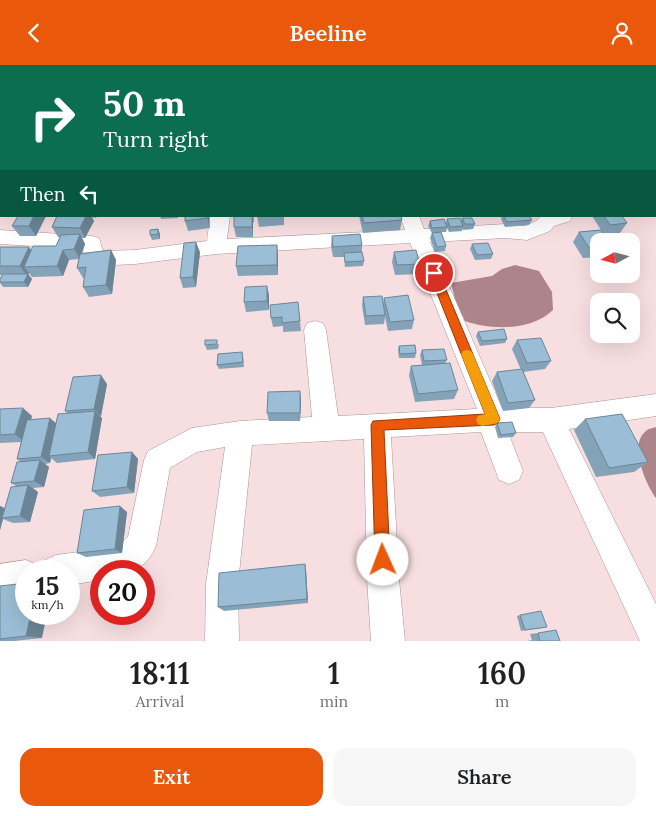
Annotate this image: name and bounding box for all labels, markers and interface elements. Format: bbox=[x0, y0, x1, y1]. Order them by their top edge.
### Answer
icon: back bbox=[20, 19, 48, 47]
text: Beeline bbox=[289, 19, 367, 47]
icon: person bbox=[608, 19, 636, 47]
text: 50 m bbox=[103, 81, 186, 126]
icon: right bbox=[20, 85, 85, 150]
text: Turn right bbox=[103, 125, 208, 153]
icon: left bbox=[75, 180, 103, 208]
text: Then bbox=[20, 182, 65, 206]
north arrow bbox=[590, 233, 640, 283]
map controls bbox=[590, 233, 640, 343]
pin bbox=[413, 252, 455, 294]
icon: arrive bbox=[420, 259, 448, 287]
button: search bbox=[590, 293, 640, 343]
position arrow bbox=[356, 533, 408, 585]
speed limit sign: 20 bbox=[90, 560, 155, 625]
text: 15 bbox=[36, 570, 59, 602]
text: km/h bbox=[31, 597, 64, 612]
text: 18:11 bbox=[130, 654, 190, 692]
text: 1 bbox=[328, 654, 340, 692]
text: 160 bbox=[478, 654, 526, 692]
text: Arrival bbox=[135, 691, 184, 711]
text: min bbox=[320, 691, 348, 711]
text: m bbox=[495, 691, 509, 711]
button: Exit bbox=[20, 748, 323, 806]
button: Share bbox=[333, 748, 636, 806]

